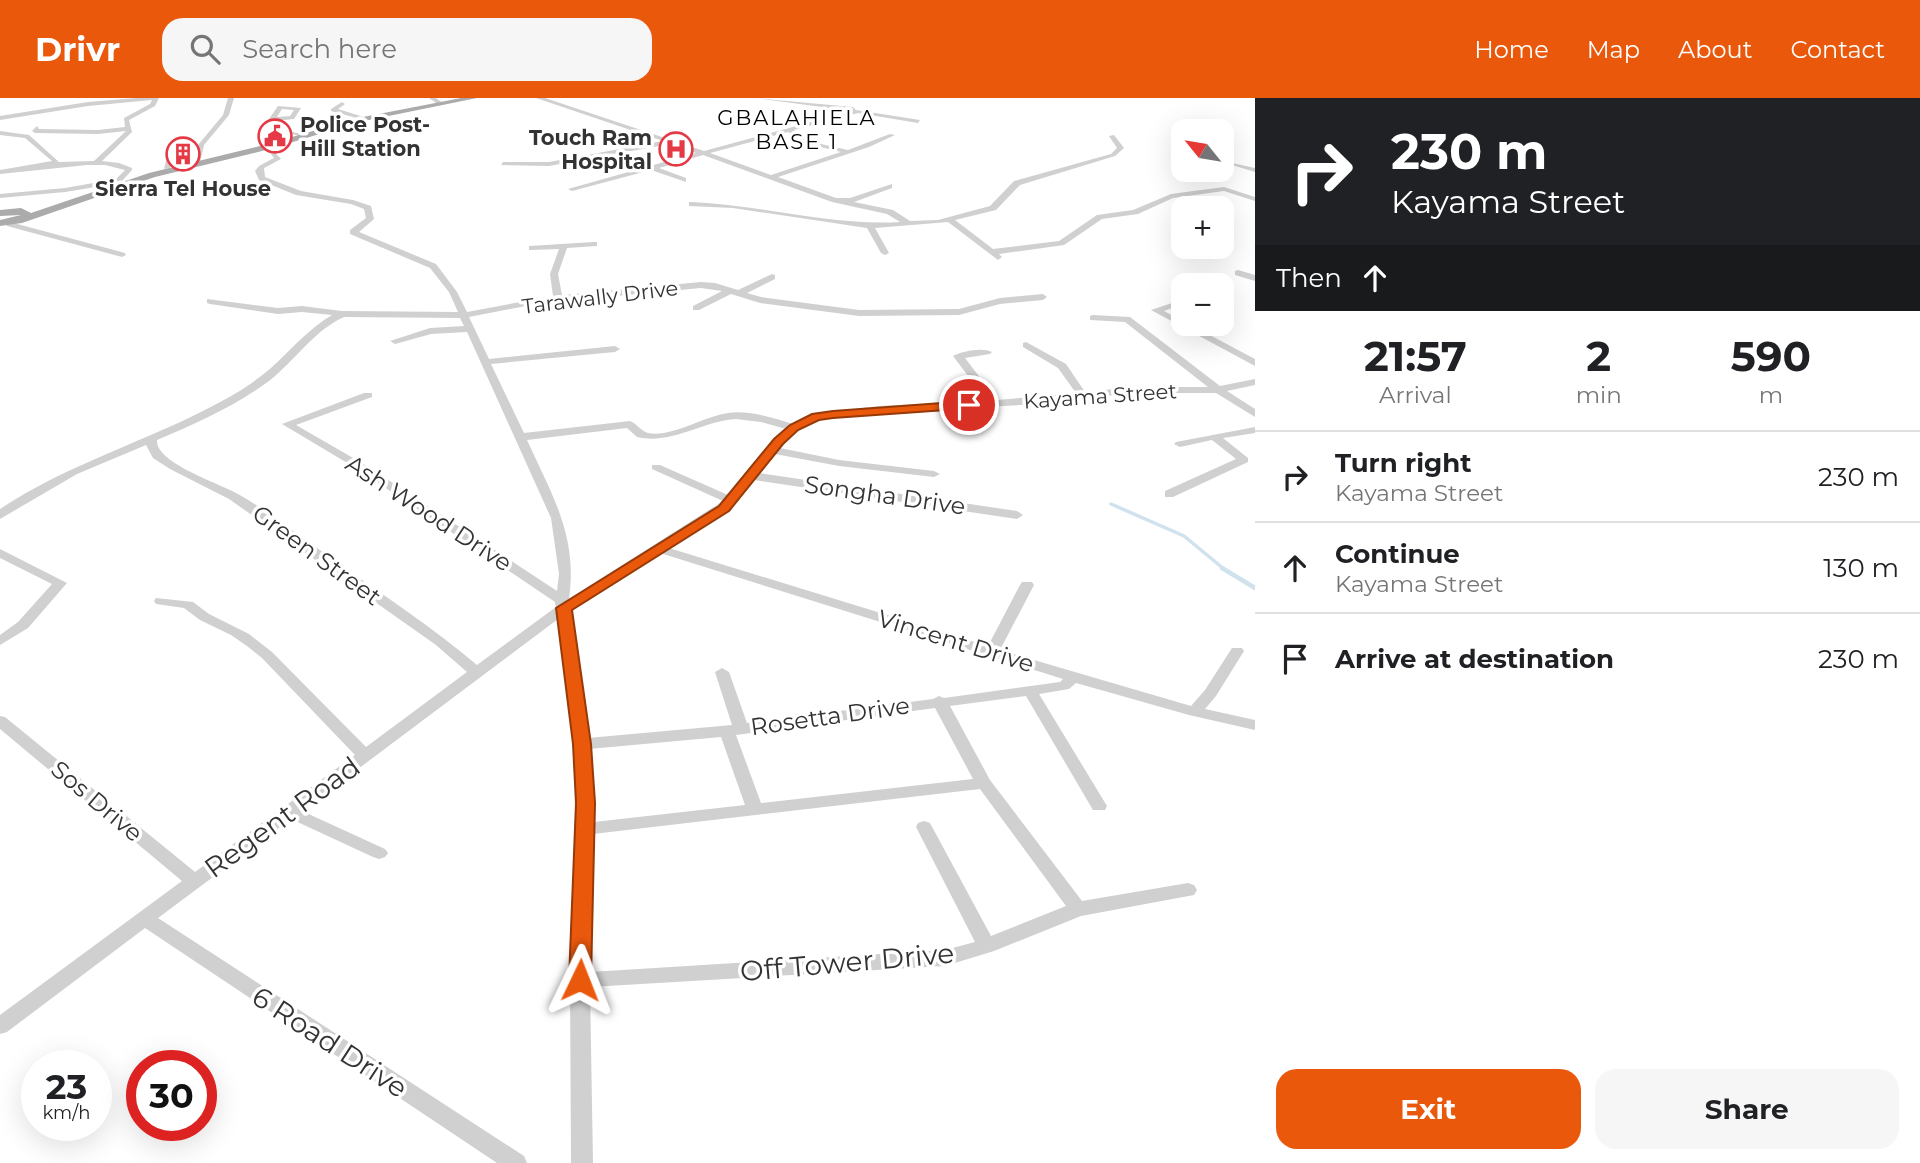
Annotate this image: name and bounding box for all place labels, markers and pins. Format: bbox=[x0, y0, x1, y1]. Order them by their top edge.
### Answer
place label: Police Post- Hill Station bbox=[300, 112, 430, 161]
public building icon: Police Post- Hill Station bbox=[256, 117, 294, 155]
place label: Touch Ram Hospital bbox=[529, 125, 652, 174]
hospital icon: Touch Ram Hospital bbox=[657, 130, 695, 168]
building icon: Sierra Tel House bbox=[164, 135, 202, 173]
place label: Sierra Tel House bbox=[95, 176, 271, 201]
pin bbox=[939, 375, 999, 435]

